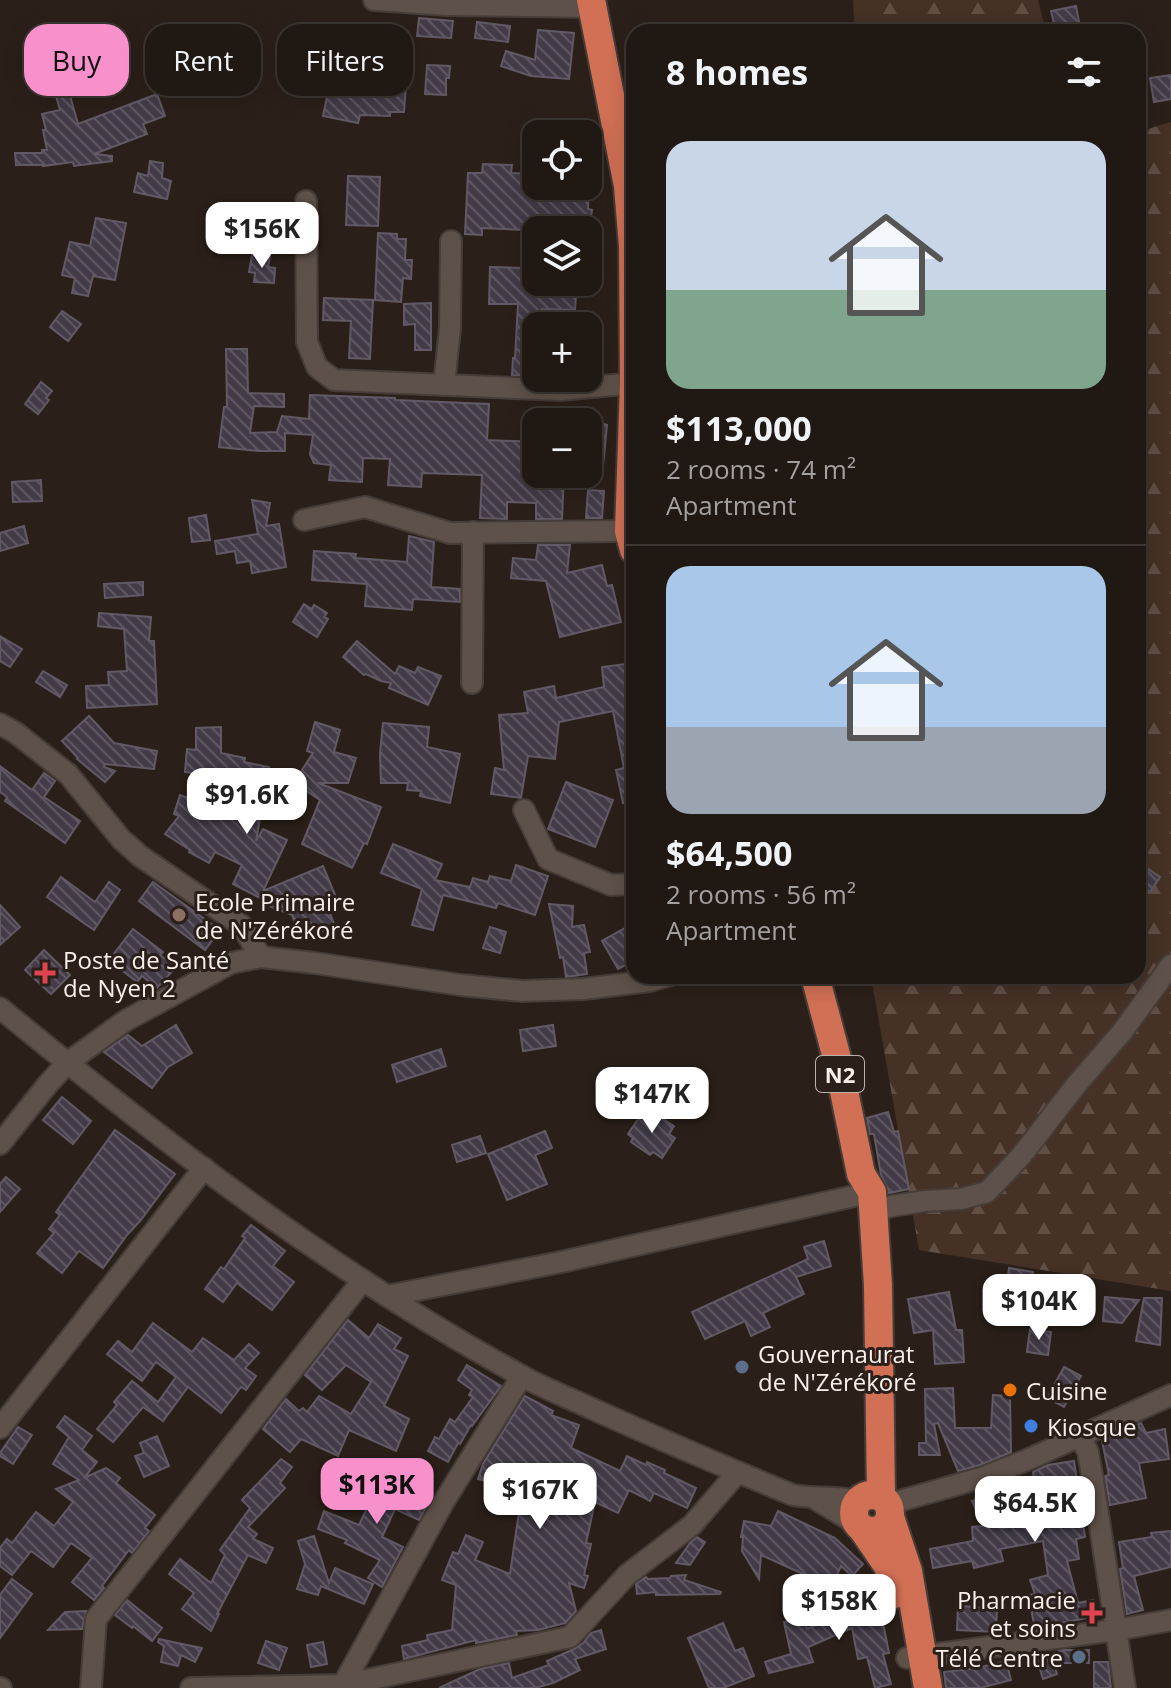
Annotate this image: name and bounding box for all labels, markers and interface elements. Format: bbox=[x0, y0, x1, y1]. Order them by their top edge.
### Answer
chip: Buy bbox=[24, 24, 129, 96]
chip: Rent bbox=[145, 24, 261, 96]
chip: Filters bbox=[277, 24, 413, 96]
text: 8 homes bbox=[666, 49, 808, 95]
icon: filters bbox=[1062, 50, 1106, 94]
map controls bbox=[522, 120, 602, 488]
button: locate bbox=[522, 120, 602, 200]
icon: home bbox=[814, 193, 958, 337]
pin: $156K bbox=[206, 202, 318, 270]
text: $156K bbox=[224, 210, 300, 246]
button: layers bbox=[522, 216, 602, 296]
button: + bbox=[522, 312, 602, 392]
text: $113,000 bbox=[666, 405, 812, 451]
button: − bbox=[522, 408, 602, 488]
text: 2 rooms · 74 m² bbox=[666, 451, 856, 487]
text: Apartment bbox=[666, 487, 797, 523]
icon: home bbox=[814, 618, 958, 762]
pin: $91.6K bbox=[182, 768, 312, 836]
text: $91.6K bbox=[205, 776, 289, 812]
text: $64,500 bbox=[666, 830, 792, 876]
text: 2 rooms · 56 m² bbox=[666, 876, 856, 912]
place label: Ecole Primaire de N'Zérékoré bbox=[195, 885, 355, 946]
marker: Ecole Primaire de N'Zérékoré bbox=[170, 906, 188, 924]
text: Apartment bbox=[666, 912, 797, 948]
place label: Poste de Santé de Nyen 2 bbox=[63, 943, 229, 1004]
marker: Poste de Santé de Nyen 2 bbox=[34, 962, 56, 984]
road number: N2 bbox=[816, 1056, 864, 1092]
pin: $147K bbox=[596, 1067, 708, 1135]
text: $147K bbox=[614, 1075, 690, 1111]
pin: $104K bbox=[983, 1274, 1095, 1342]
text: $104K bbox=[1001, 1282, 1077, 1318]
place label: Gouvernaurat de N'Zérékoré bbox=[758, 1337, 917, 1398]
marker: Gouvernaurat de N'Zérékoré bbox=[733, 1358, 751, 1376]
place label: Cuisine bbox=[1026, 1374, 1108, 1407]
marker: Cuisine bbox=[1001, 1381, 1019, 1399]
place label: Kiosque bbox=[1047, 1410, 1137, 1443]
marker: Kiosque bbox=[1022, 1417, 1040, 1435]
pin: $113K bbox=[321, 1458, 433, 1526]
pin: $167K bbox=[484, 1463, 596, 1531]
text: $113K bbox=[339, 1466, 415, 1502]
text: $167K bbox=[502, 1471, 578, 1507]
pin: $64.5K bbox=[970, 1476, 1100, 1544]
text: $64.5K bbox=[993, 1484, 1077, 1520]
pin: $158K bbox=[783, 1574, 895, 1642]
text: $158K bbox=[801, 1582, 877, 1618]
place label: Pharmacie et soins bbox=[957, 1583, 1076, 1644]
marker: Pharmacie et soins bbox=[1083, 1604, 1101, 1622]
place label: Télé Centre bbox=[935, 1641, 1063, 1674]
marker: Télé Centre bbox=[1070, 1648, 1088, 1666]

